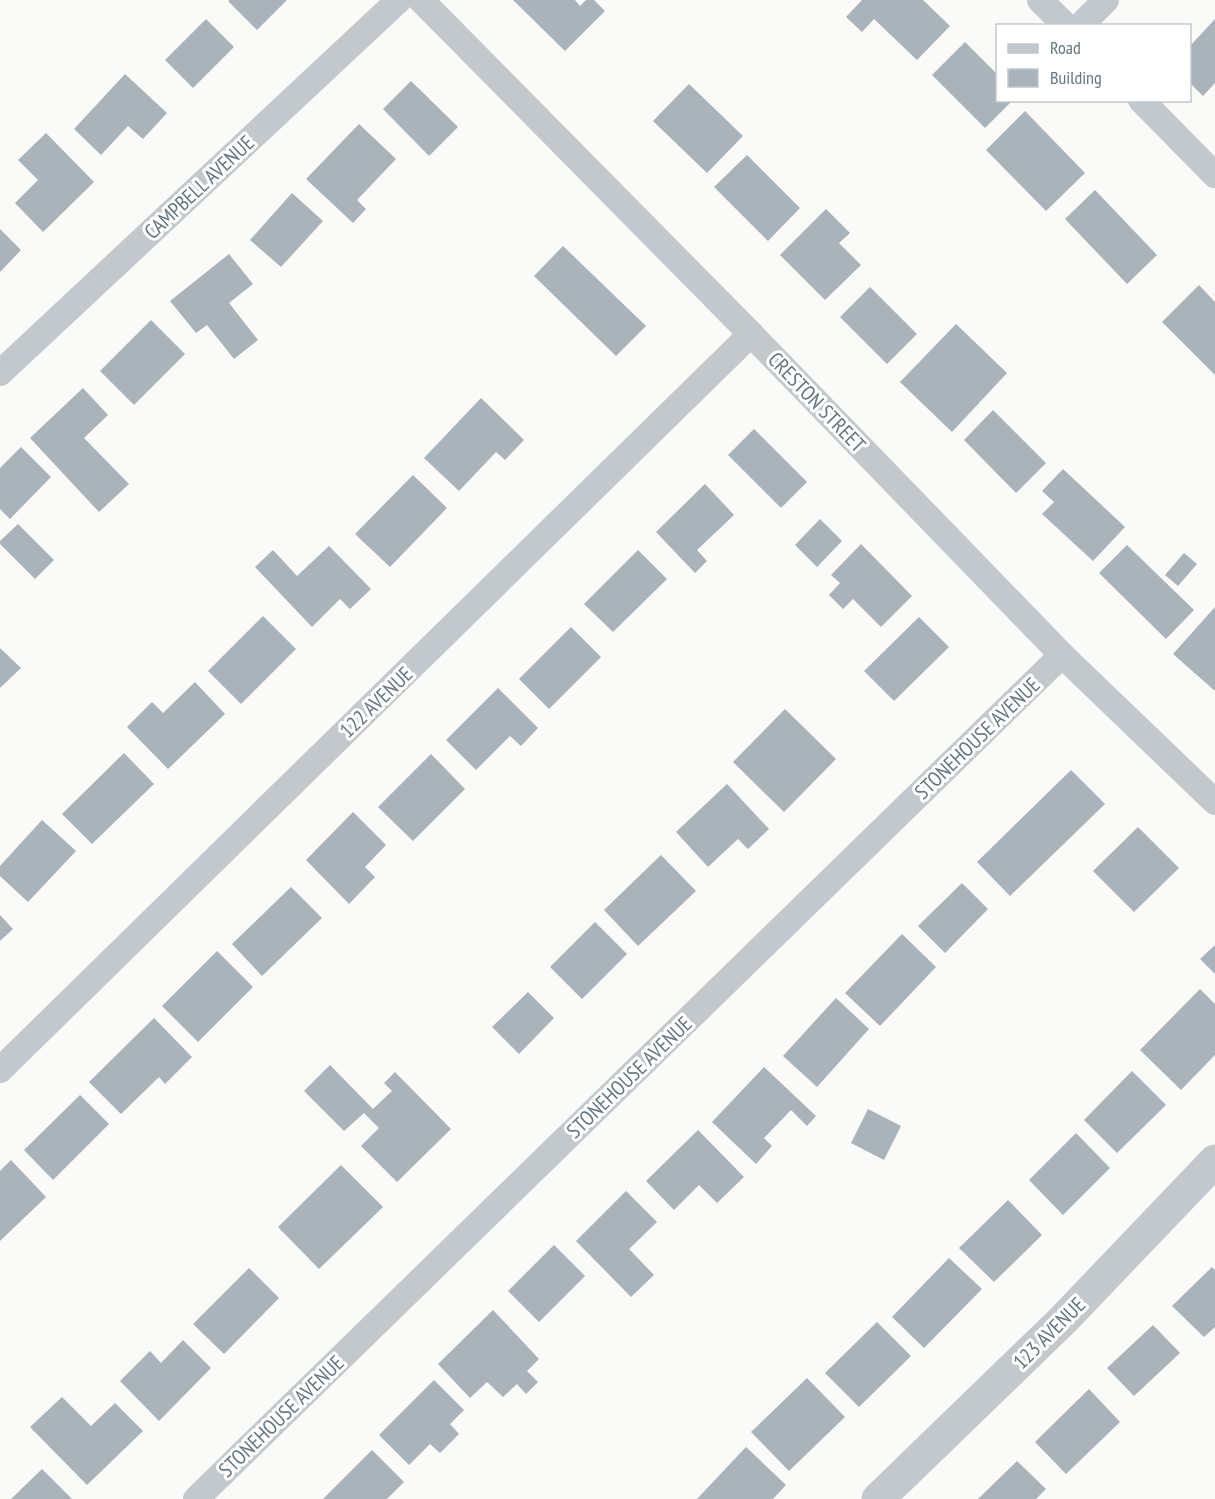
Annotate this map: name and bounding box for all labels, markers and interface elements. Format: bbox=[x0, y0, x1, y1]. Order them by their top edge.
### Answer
legend bbox=[996, 24, 1191, 102]
text: Road bbox=[1050, 36, 1081, 59]
text: Building bbox=[1050, 66, 1102, 89]
street label: CAMPBELL AVENUE bbox=[138, 129, 260, 245]
street label: CRESTON STREET bbox=[762, 346, 872, 458]
street label: 122 AVENUE bbox=[334, 661, 418, 743]
street label: STONEHOUSE AVENUE bbox=[909, 671, 1045, 805]
street label: STONEHOUSE AVENUE bbox=[561, 1010, 697, 1144]
street label: 123 AVENUE bbox=[1007, 1291, 1091, 1375]
street label: STONEHOUSE AVENUE bbox=[213, 1349, 349, 1483]

